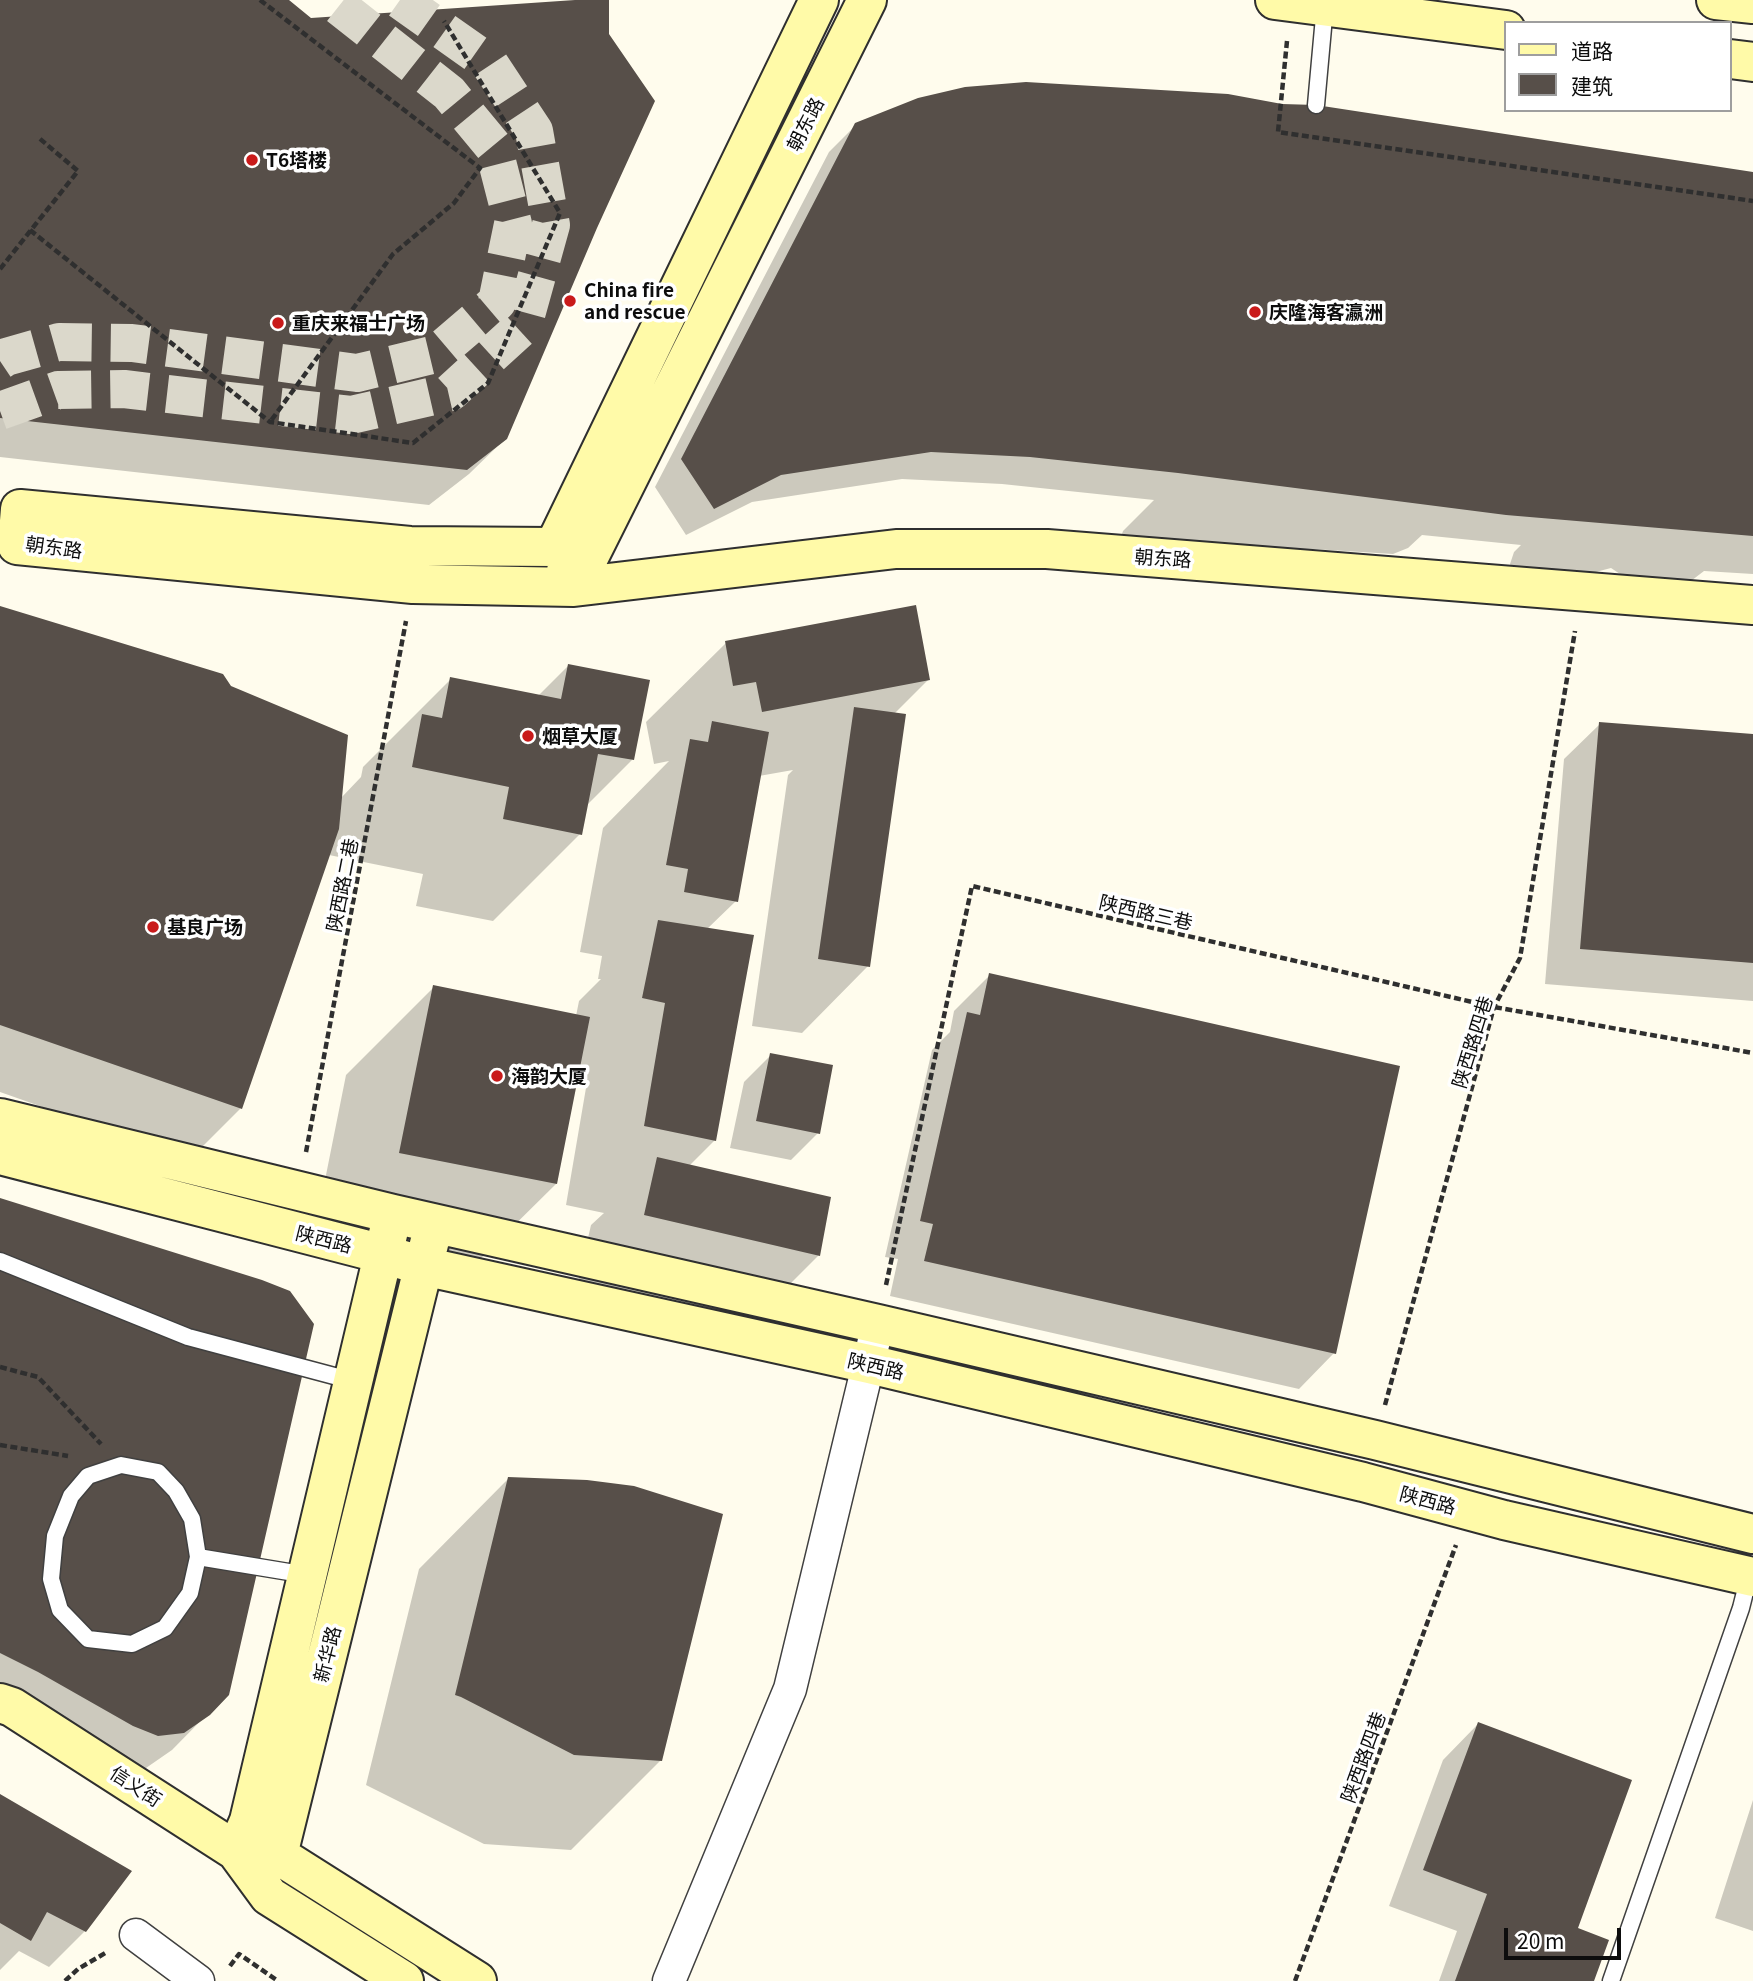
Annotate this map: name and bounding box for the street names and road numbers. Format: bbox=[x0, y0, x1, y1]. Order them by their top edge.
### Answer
street label: 朝东路 bbox=[782, 93, 828, 155]
street label: 朝东路 bbox=[24, 532, 84, 562]
street label: 朝东路 bbox=[1134, 545, 1192, 571]
street label: 陕西路二巷 bbox=[322, 836, 362, 934]
street label: 陕西路三巷 bbox=[1097, 890, 1195, 934]
street label: 陕西路四巷 bbox=[1447, 993, 1497, 1091]
street label: 陕西路 bbox=[294, 1221, 354, 1257]
street label: 陕西路 bbox=[846, 1348, 906, 1384]
street label: 陕西路 bbox=[1398, 1482, 1458, 1518]
street label: 新华路 bbox=[309, 1624, 345, 1684]
street label: 陕西路四巷 bbox=[1336, 1708, 1390, 1806]
street label: 信义街 bbox=[106, 1761, 166, 1811]

